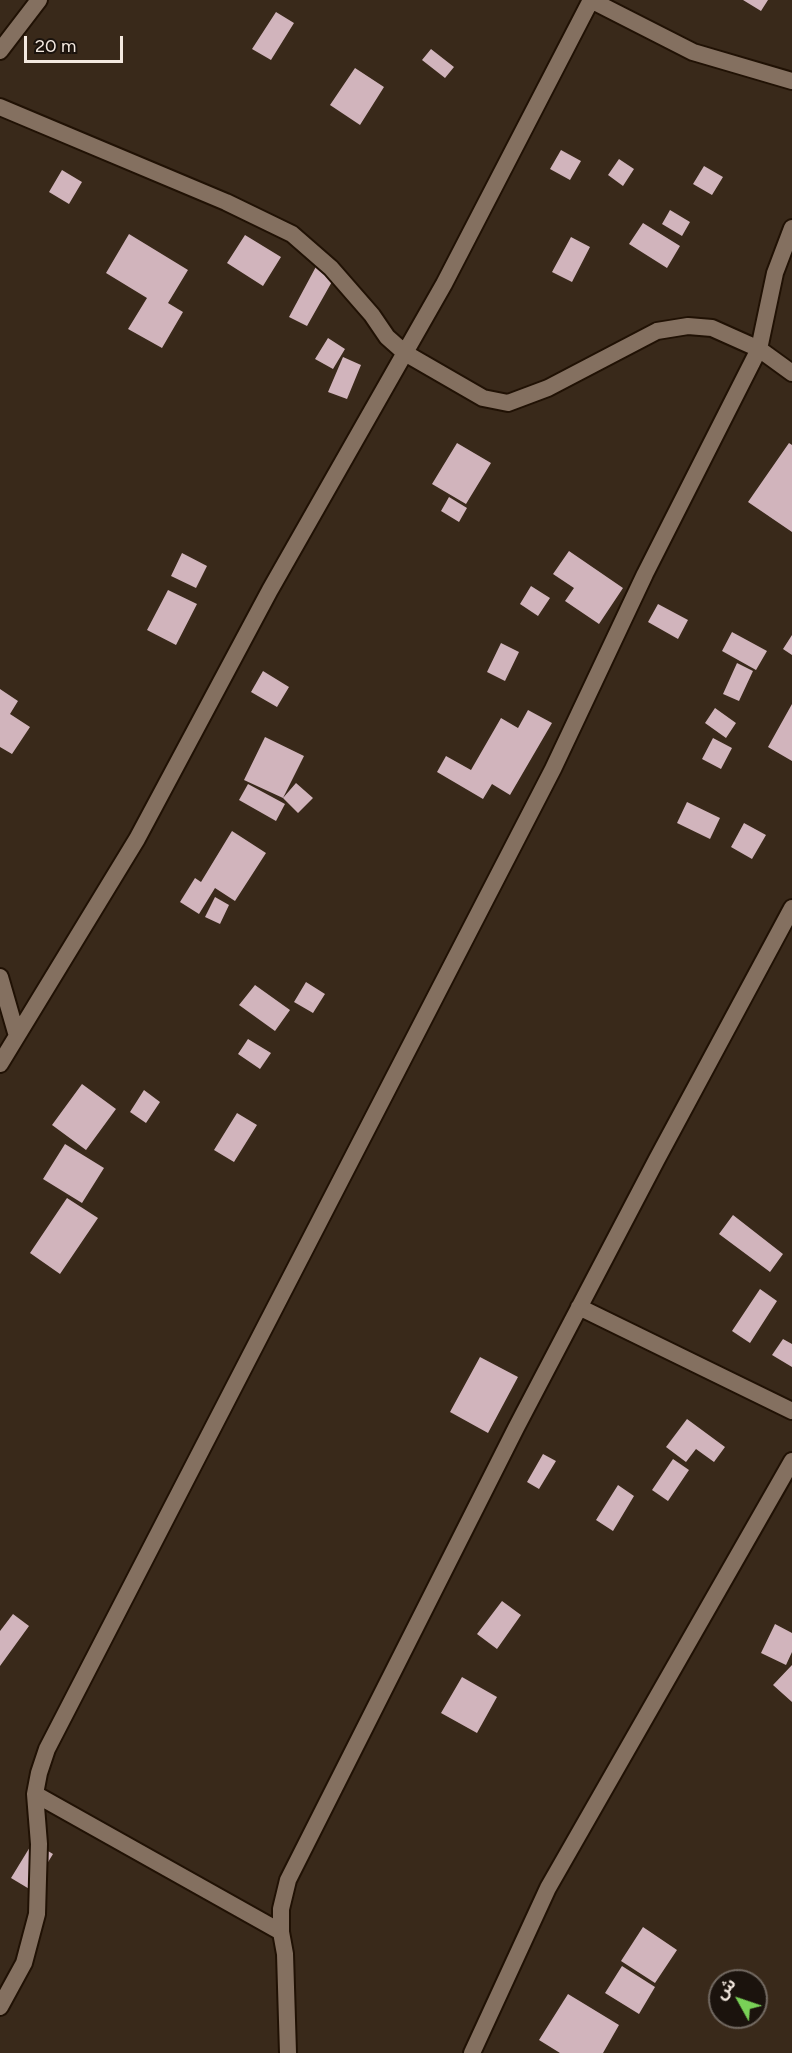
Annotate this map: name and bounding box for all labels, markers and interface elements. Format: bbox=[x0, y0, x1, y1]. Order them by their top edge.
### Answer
scale bar bbox=[27, 24, 126, 62]
text: 20 m bbox=[35, 35, 76, 57]
north arrow bbox=[708, 1969, 768, 2029]
text: ش bbox=[711, 1974, 740, 2003]

